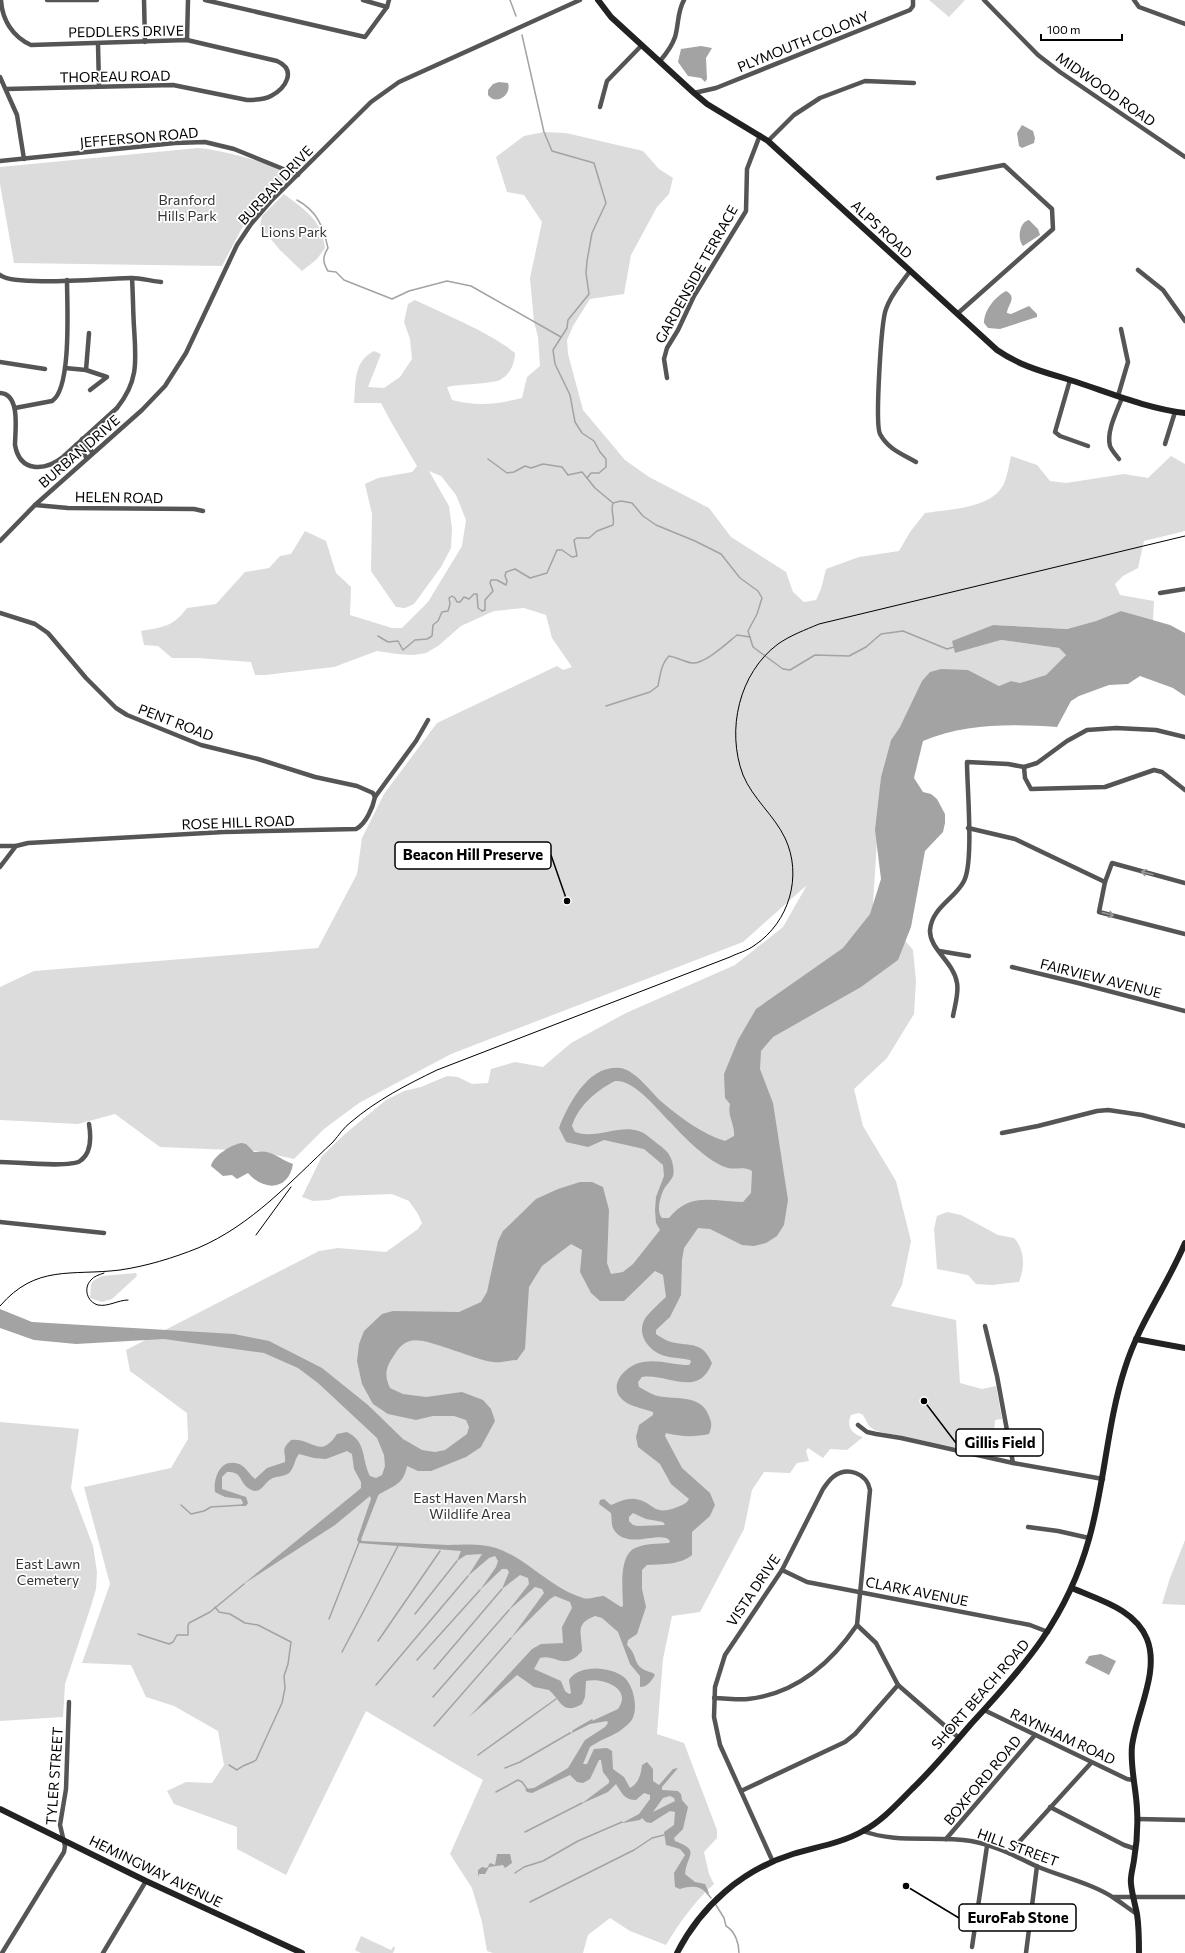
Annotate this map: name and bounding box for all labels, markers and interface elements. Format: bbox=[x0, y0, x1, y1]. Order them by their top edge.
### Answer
street label: PLYMOUTH COLONY bbox=[735, 7, 871, 75]
scale bar bbox=[1041, 16, 1122, 42]
street label: PEDDLERS DRIVE bbox=[68, 21, 184, 41]
text: 100 m bbox=[1047, 22, 1081, 36]
street label: MIDWOOD ROAD bbox=[1053, 48, 1159, 130]
street label: THOREAU ROAD bbox=[59, 67, 171, 85]
street label: JEFFERSON ROAD bbox=[79, 123, 199, 151]
street label: BURBAN DRIVE bbox=[234, 142, 316, 228]
park label: Branford Hills Park bbox=[157, 191, 217, 224]
street label: ALPS ROAD bbox=[848, 196, 916, 262]
street label: GARDENSIDE TERRACE bbox=[651, 202, 741, 346]
park label: Lions Park bbox=[261, 223, 328, 240]
street label: BURBAN DRIVE bbox=[35, 411, 123, 491]
street label: HELEN ROAD bbox=[75, 488, 163, 506]
street label: PENT ROAD bbox=[136, 700, 216, 744]
street label: ROSE HILL ROAD bbox=[181, 812, 295, 832]
callout: Beacon Hill Preserve bbox=[395, 842, 551, 869]
text: Beacon Hill Preserve bbox=[403, 845, 543, 863]
one-way arrow bbox=[1141, 869, 1154, 876]
one-way arrow bbox=[1101, 911, 1114, 918]
street label: FAIRVIEW AVENUE bbox=[1038, 955, 1164, 1001]
callout: Gillis Field bbox=[956, 1429, 1043, 1456]
text: Gillis Field bbox=[965, 1433, 1035, 1451]
park label: East Haven Marsh Wildlife Area bbox=[413, 1489, 527, 1522]
street label: VISTA DRIVE bbox=[723, 1551, 783, 1629]
park label: East Lawn Cemetery bbox=[16, 1555, 80, 1588]
street label: CLARK AVENUE bbox=[864, 1573, 970, 1609]
street label: SHORT BEACH ROAD bbox=[928, 1635, 1032, 1753]
street label: RAYNHAM ROAD bbox=[1008, 1704, 1118, 1768]
street label: TYLER STREET bbox=[42, 1726, 66, 1826]
street label: BOXFORD ROAD bbox=[940, 1732, 1024, 1828]
street label: HILL STREET bbox=[975, 1824, 1061, 1870]
street label: HEMINGWAY AVENUE bbox=[87, 1831, 225, 1911]
callout: EuroFab Stone bbox=[959, 1904, 1076, 1931]
text: EuroFab Stone bbox=[967, 1908, 1069, 1926]

